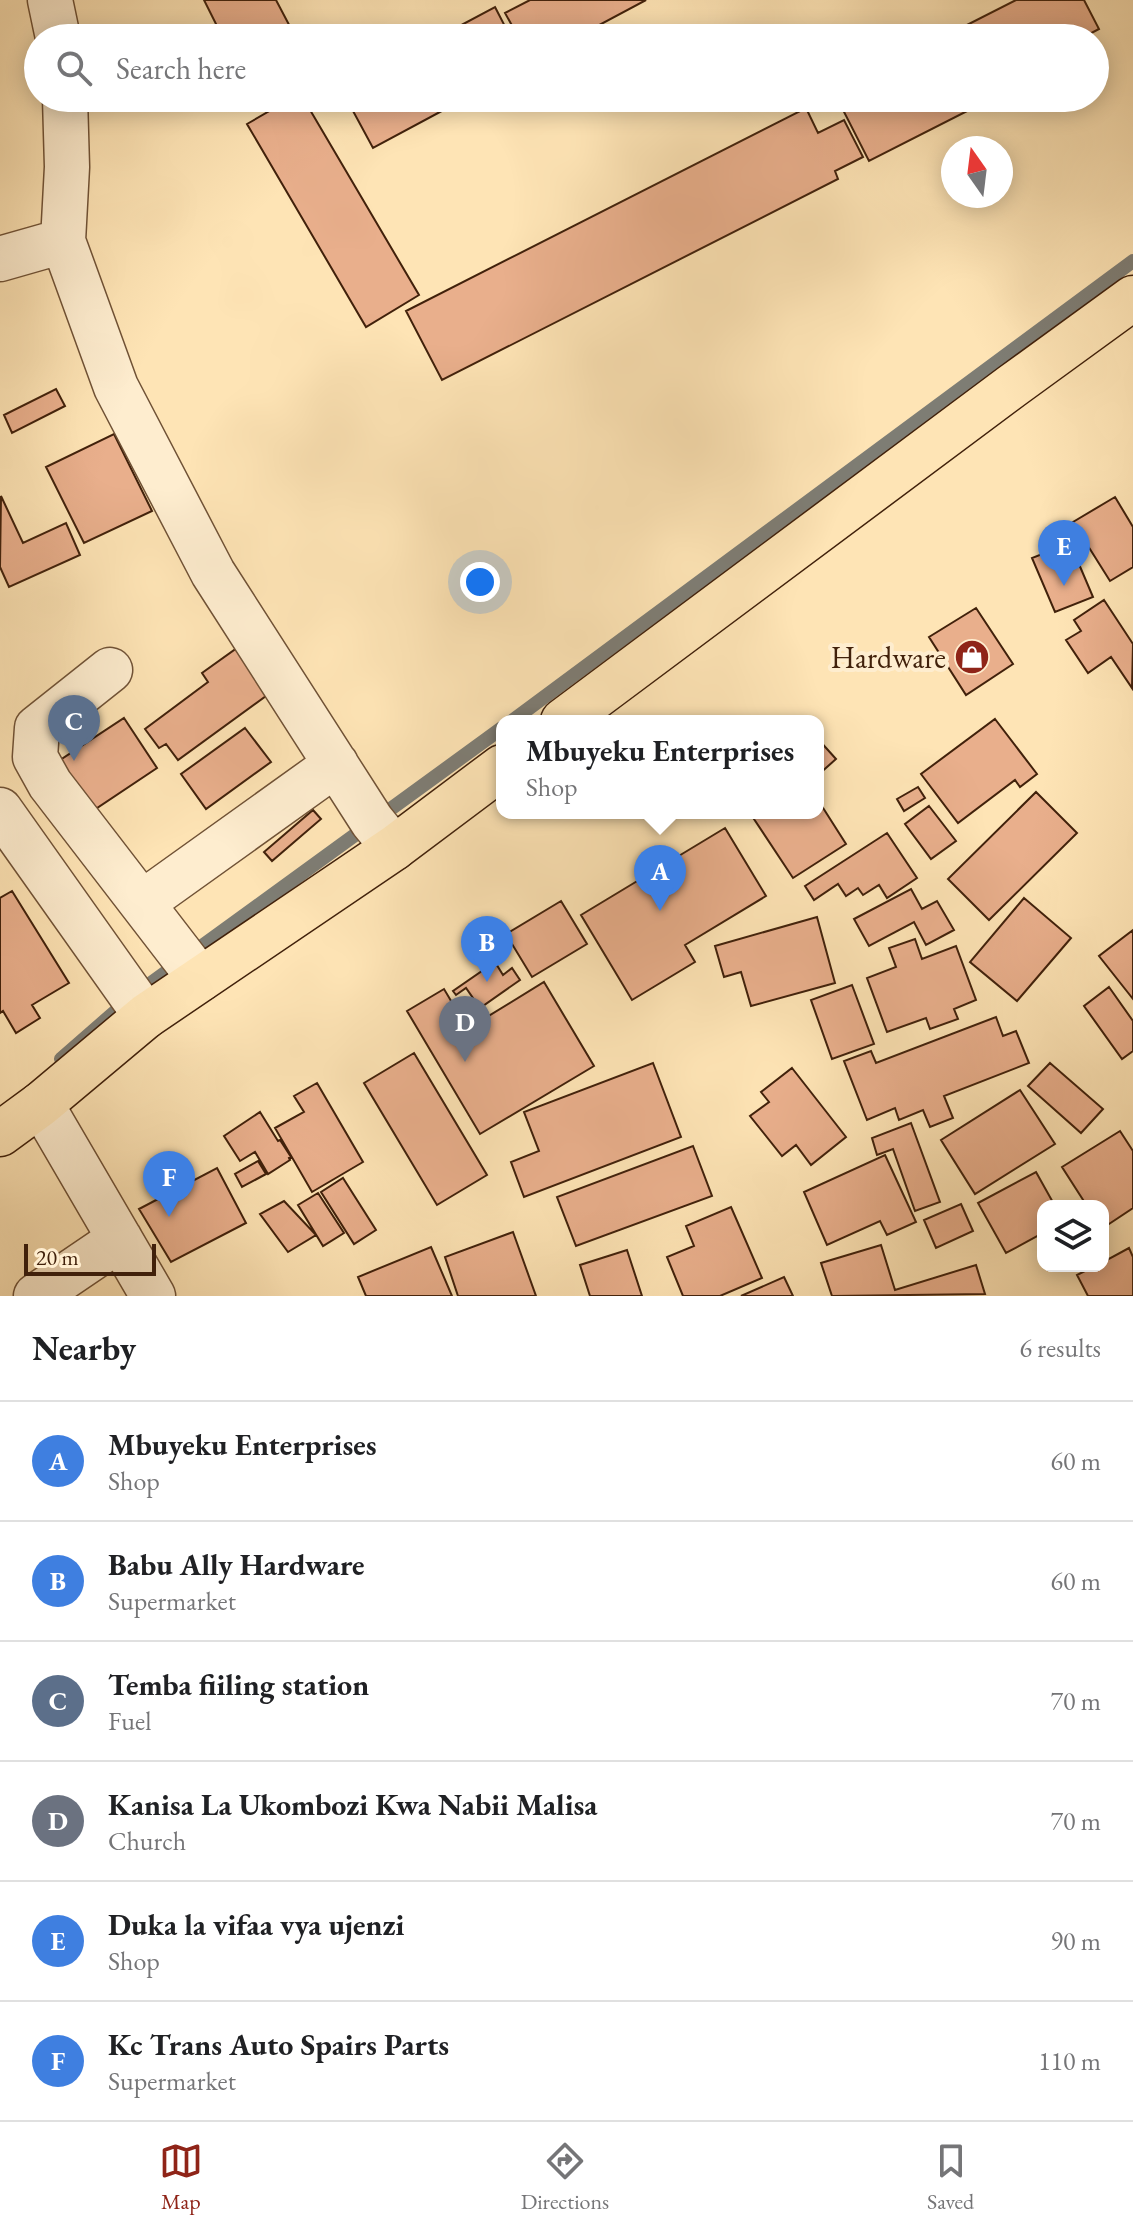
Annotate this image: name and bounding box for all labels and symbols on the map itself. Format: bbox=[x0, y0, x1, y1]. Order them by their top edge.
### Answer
north arrow bbox=[941, 136, 1013, 208]
pin: E bbox=[1038, 520, 1090, 586]
your location bbox=[460, 562, 500, 602]
place label: Hardware bbox=[831, 638, 946, 677]
shop icon: Hardware bbox=[953, 638, 991, 676]
pin: C bbox=[48, 695, 100, 761]
pin: A bbox=[634, 845, 686, 911]
pin: B bbox=[461, 916, 513, 982]
pin: D bbox=[439, 996, 491, 1062]
pin: F bbox=[143, 1151, 195, 1217]
scale bar bbox=[24, 1240, 156, 1276]

